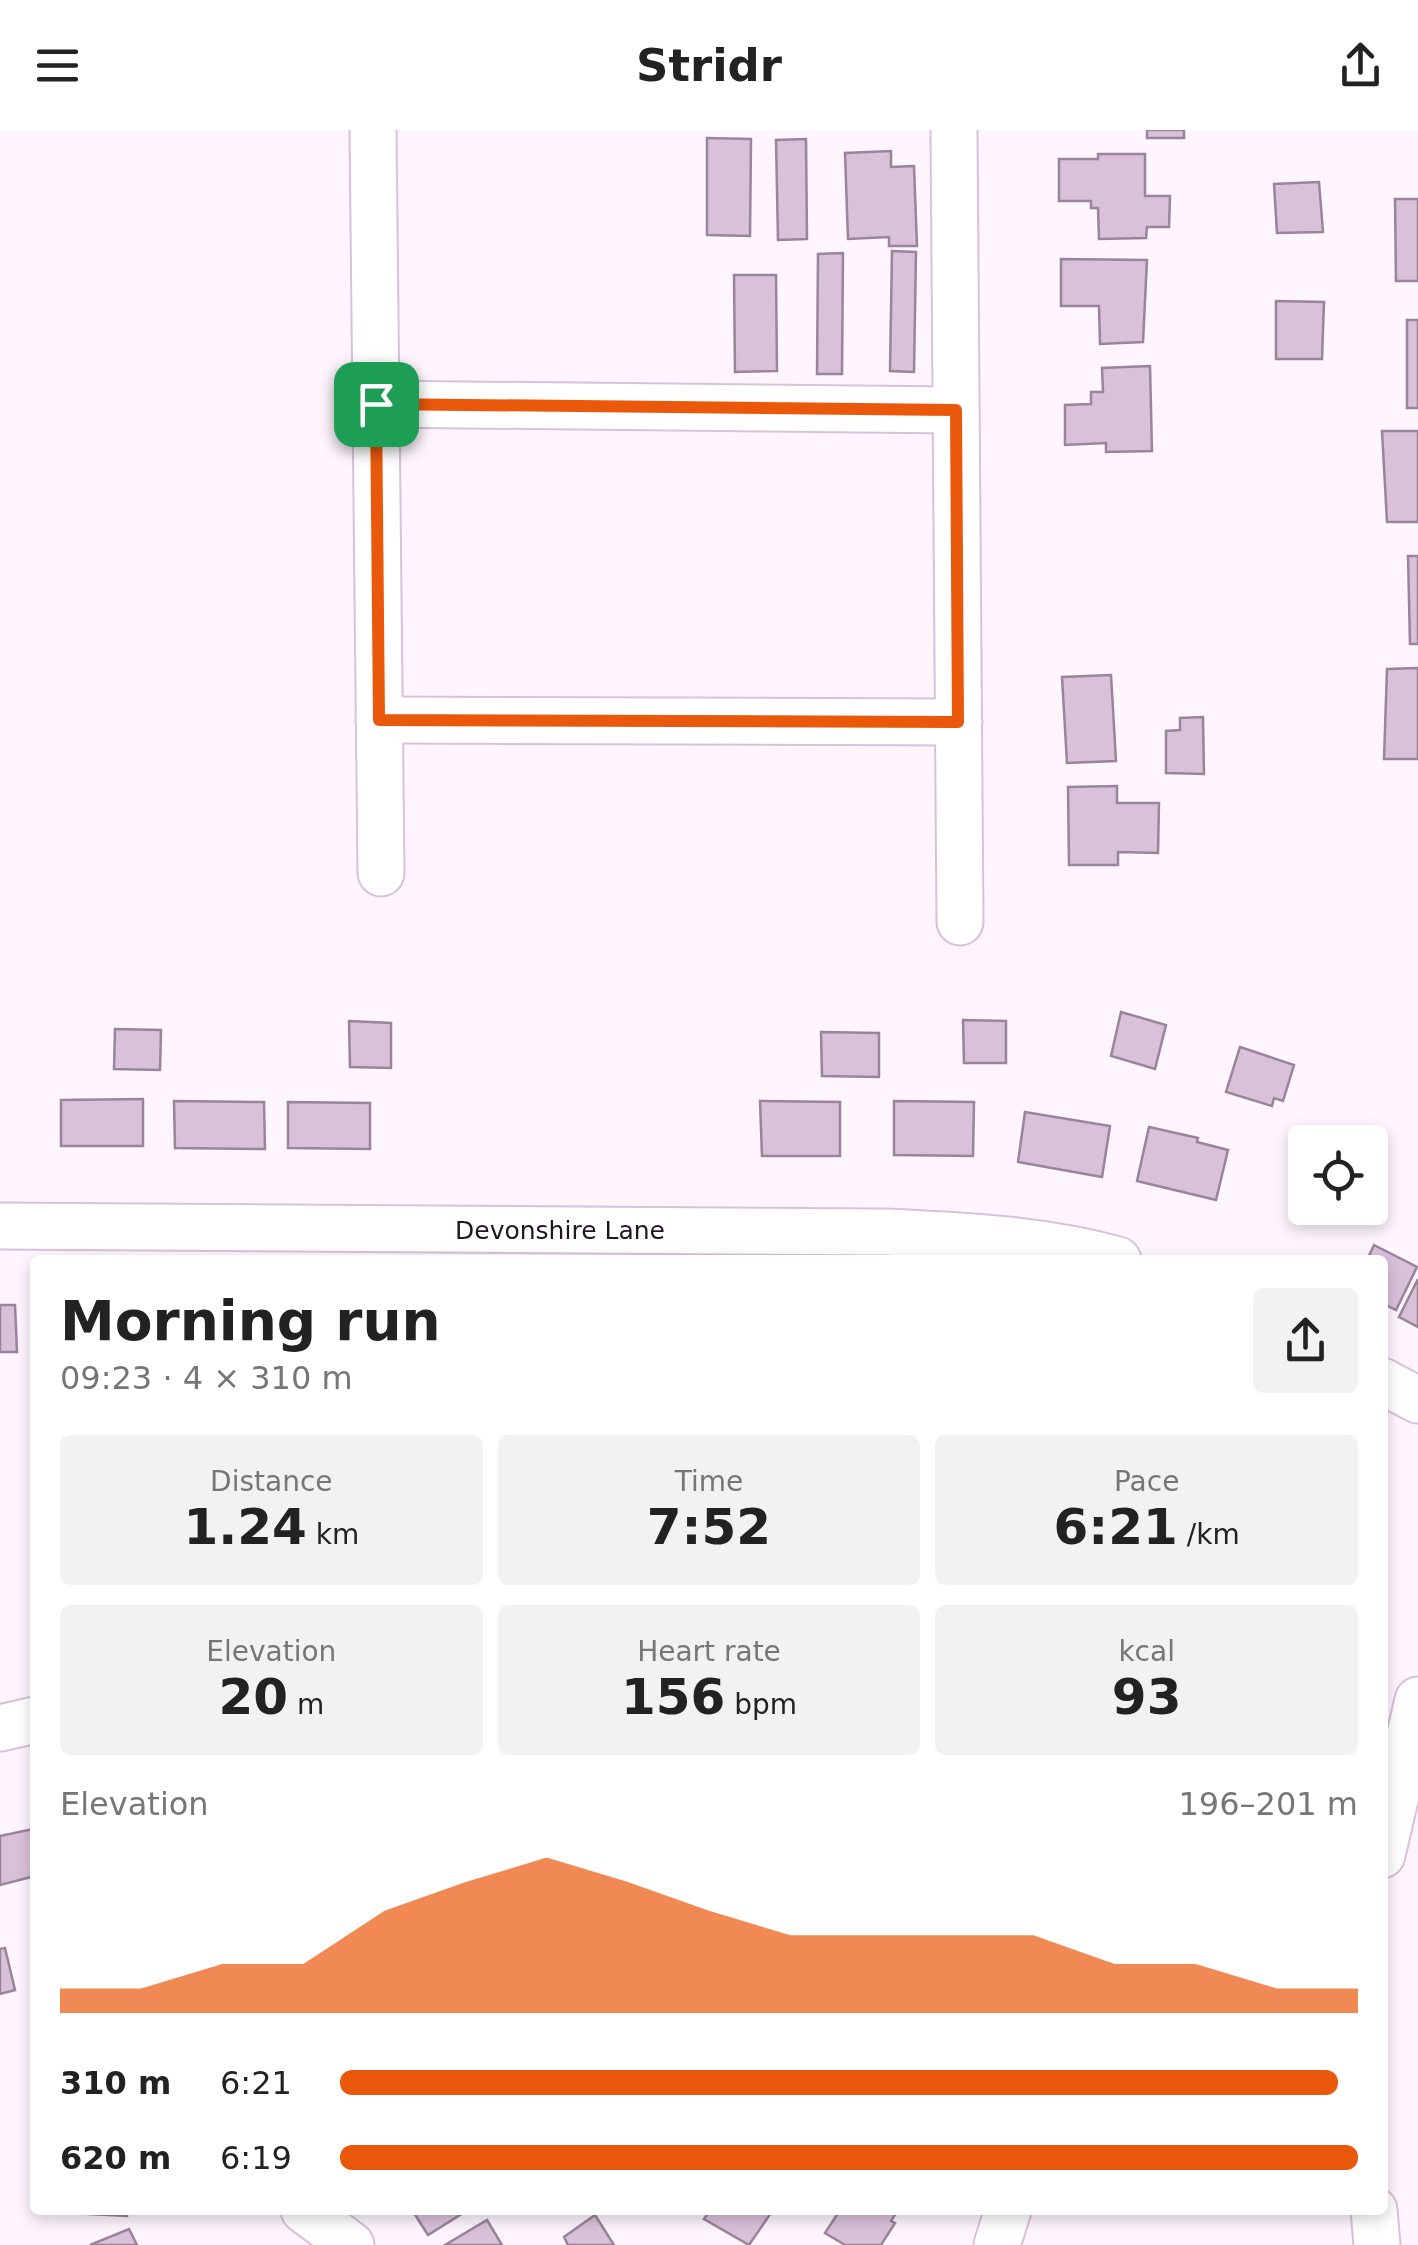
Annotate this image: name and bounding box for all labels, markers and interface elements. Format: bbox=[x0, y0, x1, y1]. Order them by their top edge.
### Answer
icon: menu bbox=[30, 38, 85, 93]
icon: share bbox=[1333, 38, 1388, 93]
text: Stridr bbox=[636, 39, 782, 92]
pin bbox=[334, 362, 419, 447]
icon: arrive bbox=[349, 377, 404, 432]
map controls bbox=[1288, 1125, 1388, 1225]
button: locate bbox=[1288, 1125, 1388, 1225]
street label: Devonshire Lane bbox=[455, 1216, 665, 1245]
button: share bbox=[1253, 1288, 1358, 1393]
text: Morning run bbox=[60, 1289, 441, 1353]
text: 09:23 · 4 × 310 m bbox=[60, 1359, 353, 1397]
text: Distance bbox=[210, 1465, 333, 1498]
text: Time bbox=[675, 1465, 743, 1498]
text: Pace bbox=[1114, 1465, 1179, 1498]
text: 1.24 bbox=[183, 1498, 307, 1556]
text: 7:52 bbox=[647, 1498, 771, 1556]
text: 6:21 bbox=[1054, 1498, 1178, 1556]
text: km bbox=[307, 1518, 359, 1551]
text: /km bbox=[1178, 1518, 1240, 1551]
text: Elevation bbox=[206, 1635, 336, 1668]
text: Heart rate bbox=[637, 1635, 781, 1668]
text: kcal bbox=[1118, 1635, 1175, 1668]
text: 20 bbox=[218, 1668, 288, 1726]
text: 156 bbox=[621, 1668, 725, 1726]
text: 93 bbox=[1112, 1668, 1181, 1726]
text: m bbox=[288, 1688, 324, 1721]
text: bpm bbox=[725, 1688, 797, 1721]
text: Elevation bbox=[60, 1785, 209, 1823]
text: 196–201 m bbox=[1179, 1785, 1358, 1823]
text: 310 m bbox=[60, 2064, 171, 2102]
text: 6:21 bbox=[220, 2064, 292, 2102]
text: 620 m bbox=[60, 2139, 171, 2177]
text: 6:19 bbox=[220, 2139, 292, 2177]

